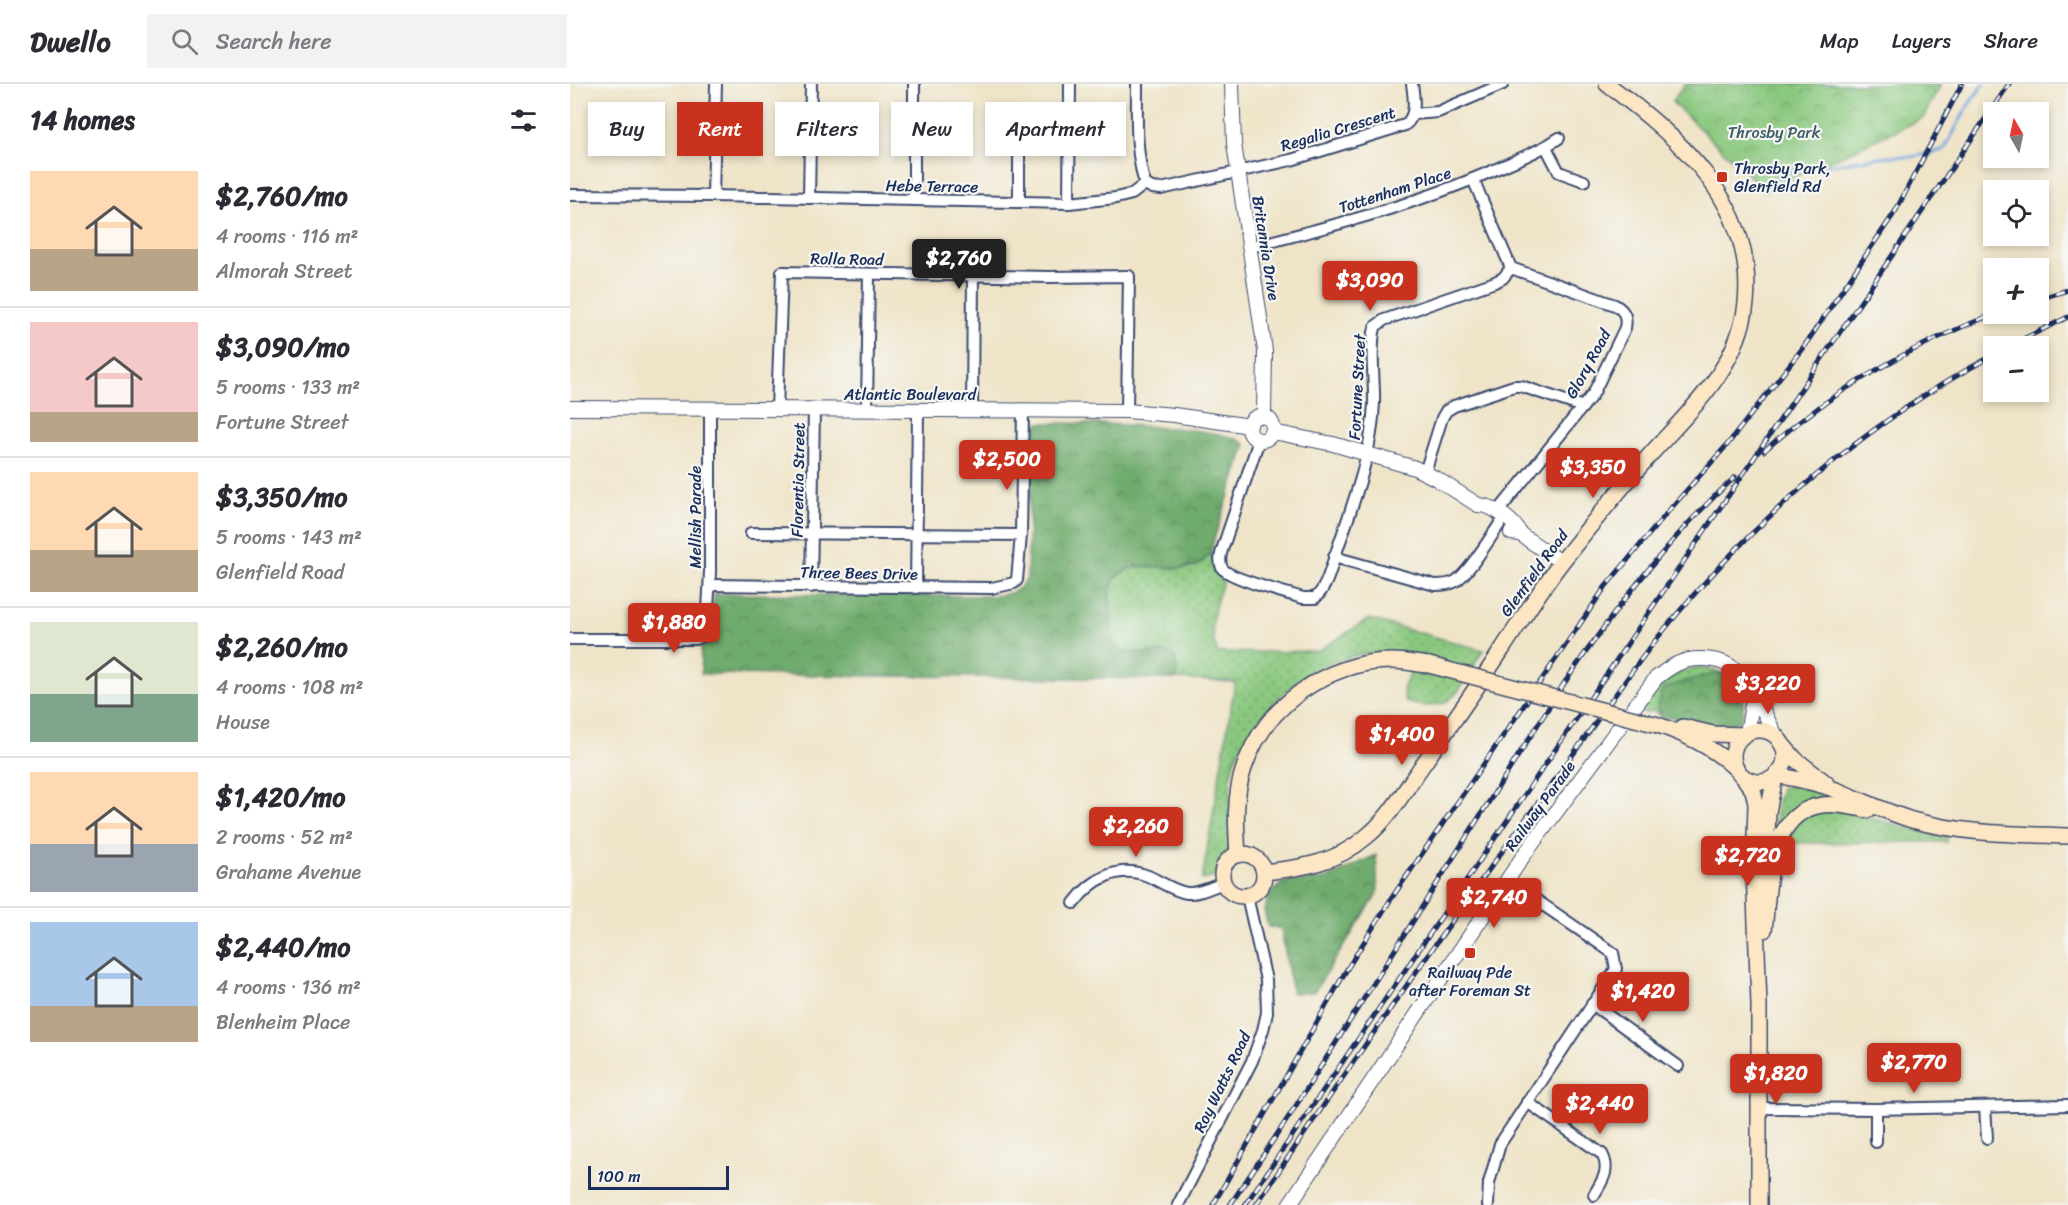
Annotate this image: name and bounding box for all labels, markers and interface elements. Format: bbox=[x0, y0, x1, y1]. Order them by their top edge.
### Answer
search box bbox=[147, 14, 567, 68]
text: Dwello bbox=[30, 17, 111, 66]
text: Search here bbox=[216, 22, 332, 61]
text: Map bbox=[1820, 22, 1859, 60]
text: Layers bbox=[1892, 22, 1951, 60]
text: Share bbox=[1984, 22, 2038, 60]
icon: search bbox=[168, 25, 201, 58]
text: 14 homes bbox=[30, 97, 135, 143]
street label: Regalia Crescent bbox=[1277, 98, 1399, 160]
chip: Buy bbox=[588, 102, 665, 156]
chip: Rent bbox=[677, 102, 763, 156]
chip: Filters bbox=[775, 102, 879, 156]
chip: New bbox=[891, 102, 973, 156]
chip: Apartment bbox=[985, 102, 1126, 156]
north arrow bbox=[1983, 102, 2049, 168]
map controls bbox=[1983, 102, 2049, 402]
icon: filters bbox=[507, 104, 540, 137]
park label: Throsby Park bbox=[1728, 118, 1821, 147]
place label: Throsby Park, Glenfield Rd bbox=[1734, 154, 1831, 201]
street label: Tottenham Place bbox=[1335, 158, 1455, 222]
marker: Throsby Park, Glenfield Rd bbox=[1715, 170, 1729, 184]
street label: Hebe Terrace bbox=[885, 171, 979, 201]
text: $2,760/mo bbox=[216, 173, 348, 219]
button: locate bbox=[1983, 180, 2049, 246]
street label: Britannia Drive bbox=[1243, 194, 1289, 303]
icon: home bbox=[78, 195, 150, 267]
text: 4 rooms · 116 m² bbox=[216, 219, 358, 254]
pin: $2,760 bbox=[910, 239, 1008, 290]
text: $2,760 bbox=[926, 241, 992, 276]
street label: Rolla Road bbox=[810, 244, 885, 274]
text: Almorah Street bbox=[216, 254, 352, 289]
button: + bbox=[1983, 258, 2049, 324]
pin: $3,090 bbox=[1321, 261, 1419, 312]
text: $3,090 bbox=[1336, 263, 1404, 298]
street label: Glory Road bbox=[1557, 322, 1620, 404]
text: $3,090/mo bbox=[216, 324, 350, 370]
street label: Fortune Street bbox=[1340, 333, 1374, 441]
button: − bbox=[1983, 336, 2049, 402]
icon: home bbox=[78, 346, 150, 418]
text: 5 rooms · 133 m² bbox=[216, 370, 360, 405]
street label: Atlantic Boulevard bbox=[843, 380, 978, 409]
text: Fortune Street bbox=[216, 405, 349, 440]
street label: Florentia Street bbox=[782, 422, 814, 538]
pin: $2,500 bbox=[958, 440, 1056, 491]
text: $2,500 bbox=[973, 442, 1041, 477]
pin: $3,350 bbox=[1544, 448, 1642, 499]
text: $3,350 bbox=[1560, 450, 1626, 485]
street label: Mellish Parade bbox=[681, 466, 710, 568]
text: $3,350/mo bbox=[216, 474, 347, 520]
icon: home bbox=[78, 496, 150, 568]
text: 5 rooms · 143 m² bbox=[216, 520, 362, 555]
street label: Glenfield Road bbox=[1492, 522, 1577, 623]
text: Glenfield Road bbox=[216, 555, 344, 590]
street label: Three Bees Drive bbox=[800, 557, 918, 589]
pin: $1,880 bbox=[625, 603, 723, 654]
text: $1,880 bbox=[642, 605, 706, 640]
text: $2,260/mo bbox=[216, 624, 348, 670]
icon: home bbox=[78, 646, 150, 718]
pin: $3,220 bbox=[1719, 664, 1817, 715]
text: $3,220 bbox=[1735, 666, 1801, 701]
text: 4 rooms · 108 m² bbox=[216, 670, 363, 705]
text: House bbox=[216, 705, 270, 740]
pin: $1,400 bbox=[1353, 715, 1451, 766]
text: $1,400 bbox=[1369, 717, 1435, 752]
street label: Railway Parade bbox=[1497, 754, 1583, 858]
text: $1,420/mo bbox=[216, 774, 345, 820]
icon: home bbox=[78, 796, 150, 868]
pin: $2,260 bbox=[1087, 807, 1185, 858]
text: $2,260 bbox=[1103, 809, 1169, 844]
text: 2 rooms · 52 m² bbox=[216, 820, 353, 855]
pin: $2,720 bbox=[1699, 836, 1797, 887]
text: $2,720 bbox=[1715, 838, 1781, 873]
text: Grahame Avenue bbox=[216, 855, 361, 890]
pin: $2,740 bbox=[1445, 878, 1543, 929]
text: $2,740 bbox=[1461, 880, 1527, 915]
text: $2,440/mo bbox=[216, 924, 351, 970]
icon: home bbox=[78, 946, 150, 1018]
marker: Railway Pde after Foreman St bbox=[1463, 946, 1477, 960]
place label: Railway Pde after Foreman St bbox=[1409, 958, 1531, 1005]
text: 4 rooms · 136 m² bbox=[216, 970, 361, 1005]
pin: $1,420 bbox=[1594, 972, 1692, 1023]
text: $1,420 bbox=[1611, 974, 1675, 1009]
text: Blenheim Place bbox=[216, 1005, 350, 1040]
street label: Roy Watts Road bbox=[1185, 1025, 1260, 1138]
pin: $2,770 bbox=[1865, 1043, 1963, 1094]
text: $2,770 bbox=[1881, 1045, 1947, 1080]
pin: $1,820 bbox=[1727, 1054, 1825, 1105]
text: $1,820 bbox=[1744, 1056, 1808, 1091]
pin: $2,440 bbox=[1551, 1084, 1649, 1135]
text: $2,440 bbox=[1566, 1086, 1634, 1121]
text: 100 m bbox=[597, 1162, 641, 1191]
scale bar bbox=[588, 1163, 729, 1190]

